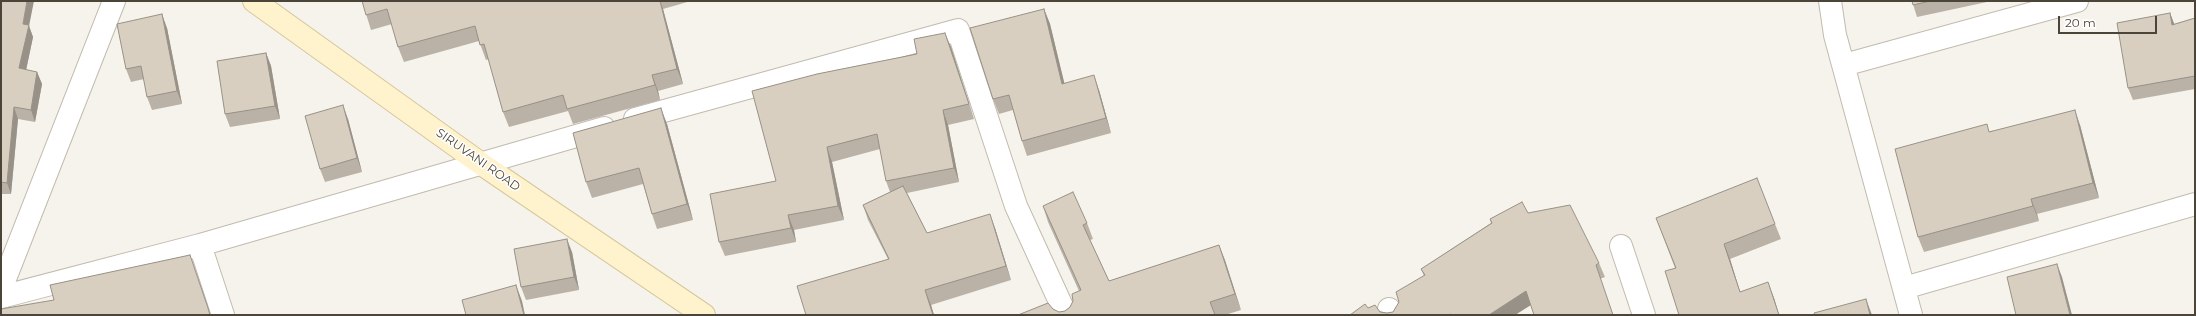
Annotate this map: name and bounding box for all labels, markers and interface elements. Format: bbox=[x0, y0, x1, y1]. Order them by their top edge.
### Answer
scale bar bbox=[2060, 8, 2159, 34]
text: 20 m bbox=[2065, 15, 2096, 30]
street label: SIRUVANI ROAD bbox=[433, 126, 523, 194]

